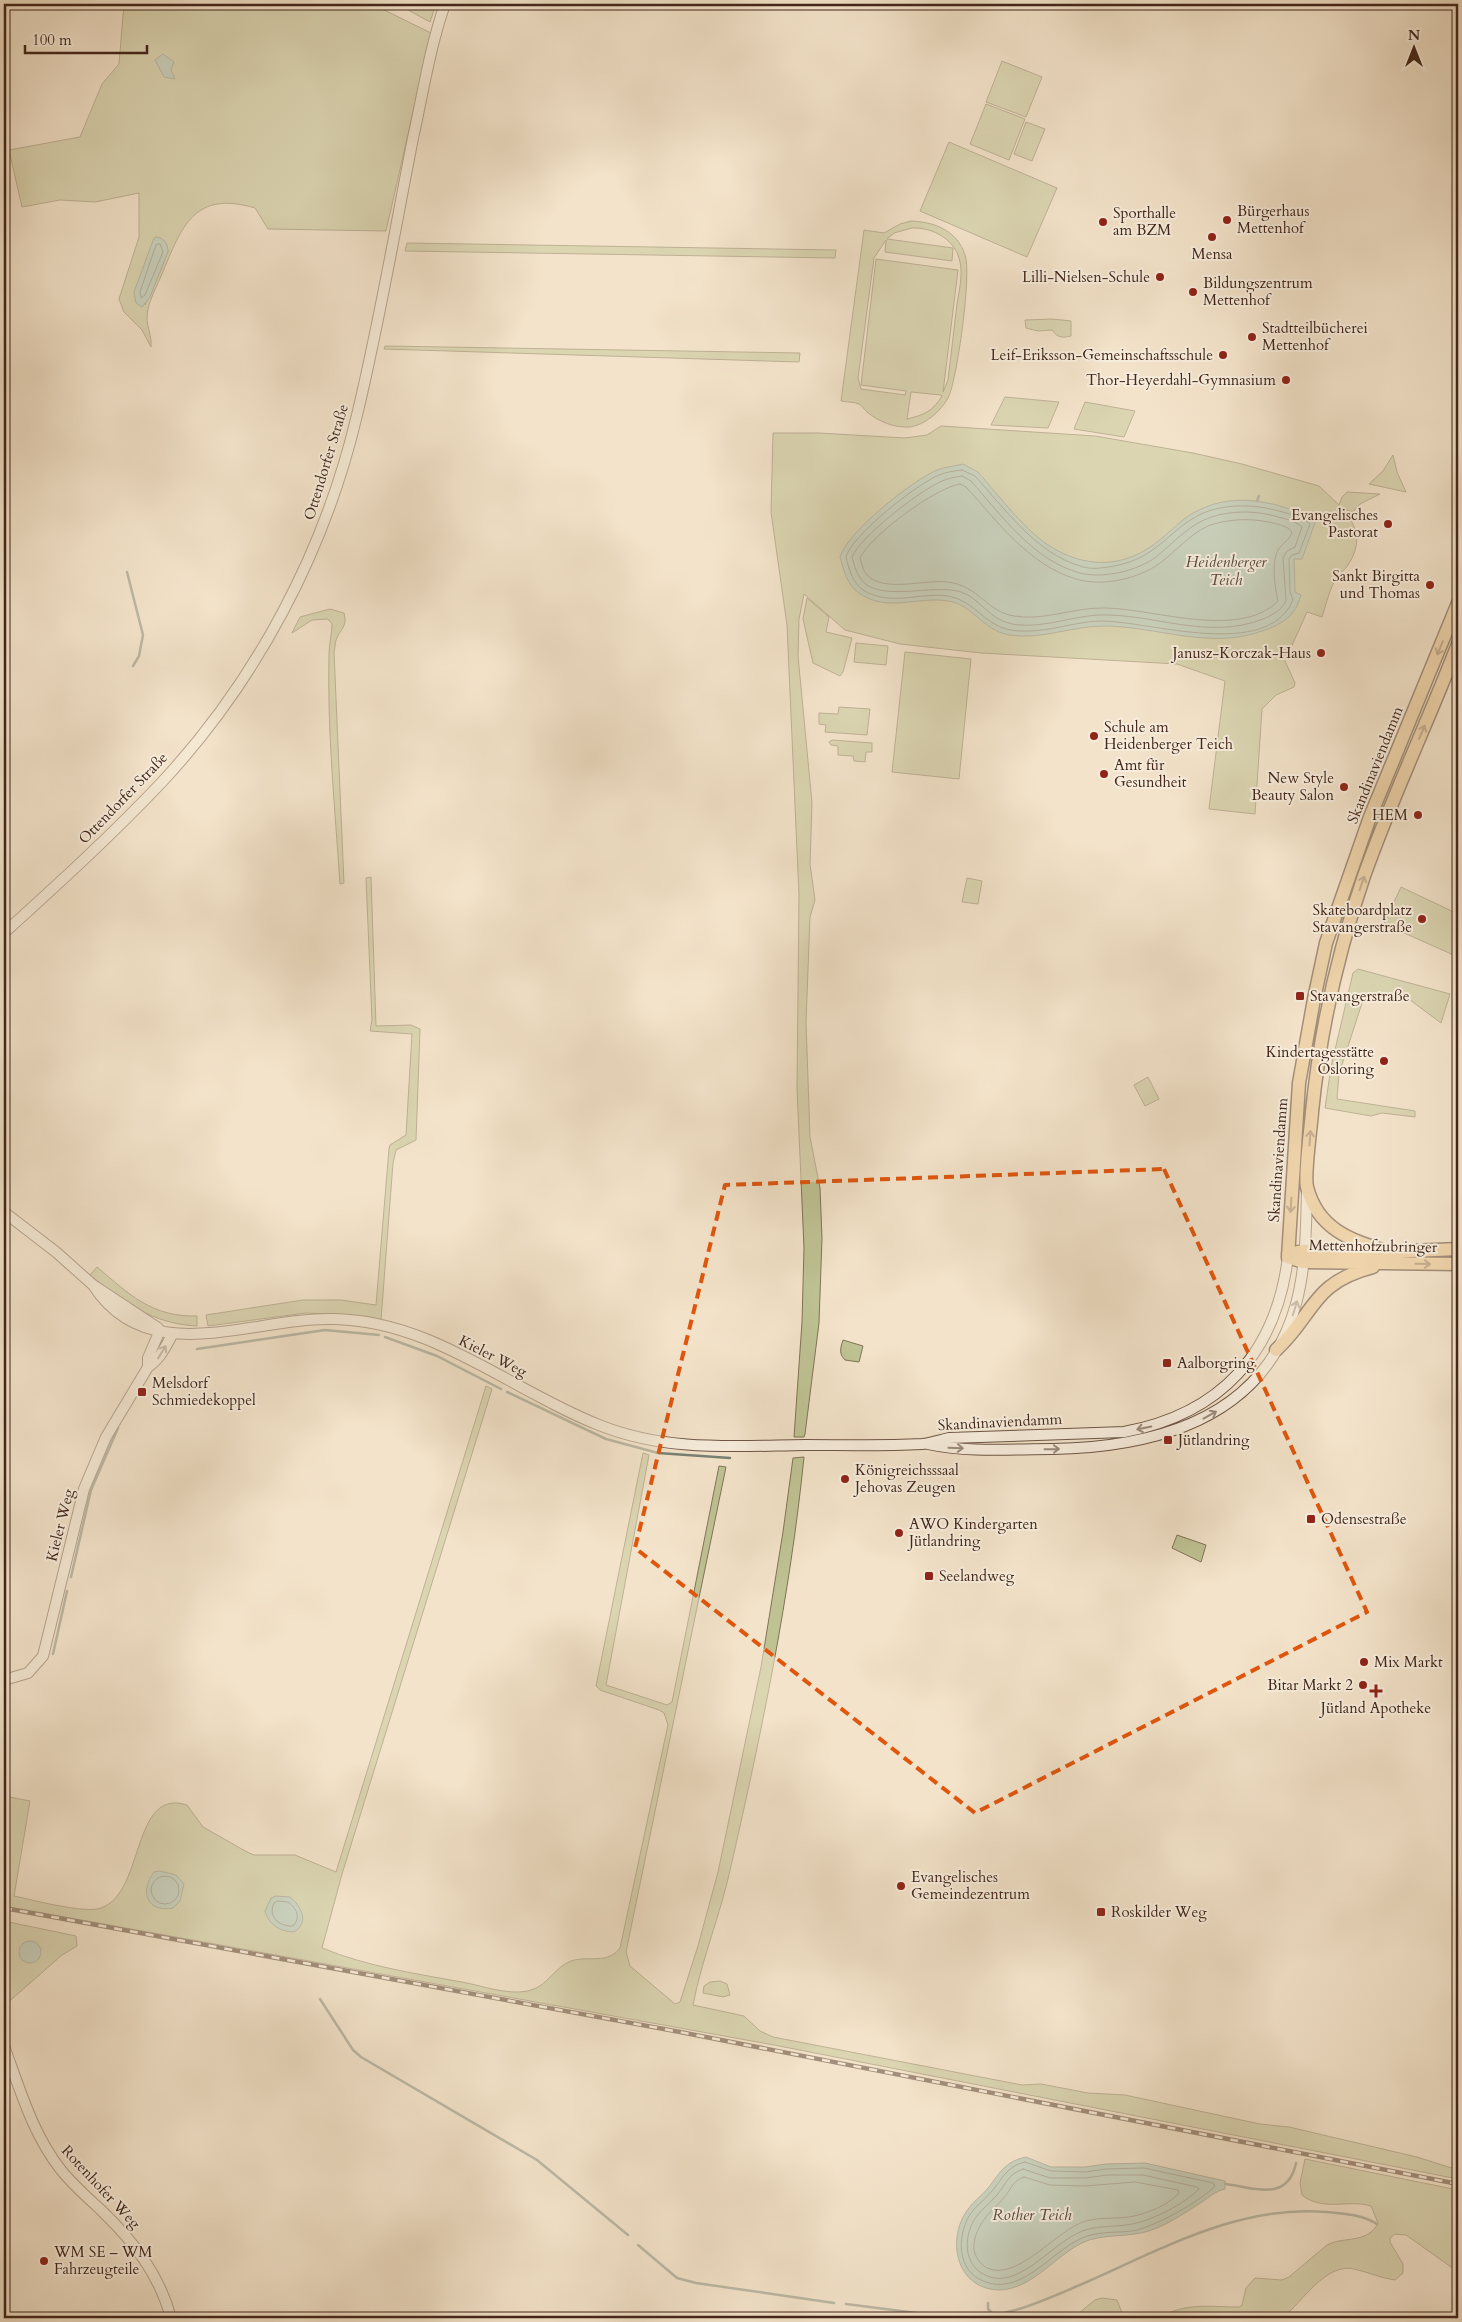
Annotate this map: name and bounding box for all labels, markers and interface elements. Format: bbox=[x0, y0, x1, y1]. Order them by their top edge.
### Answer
scale bar bbox=[25, 22, 148, 54]
north arrow bbox=[1390, 22, 1440, 72]
text: N bbox=[1408, 26, 1420, 45]
text: 100 m bbox=[32, 30, 72, 50]
place label: Bürgerhaus Mettenhof bbox=[1237, 201, 1310, 238]
place label: Sporthalle am BZM bbox=[1113, 203, 1176, 240]
marker: Bürgerhaus Mettenhof bbox=[1221, 214, 1233, 226]
marker: Sporthalle am BZM bbox=[1097, 216, 1109, 228]
marker: Mensa bbox=[1206, 231, 1218, 243]
place label: Mensa bbox=[1192, 244, 1233, 264]
place label: Lilli-Nielsen-Schule bbox=[1022, 267, 1150, 287]
marker: Lilli-Nielsen-Schule bbox=[1154, 271, 1166, 283]
place label: Bildungszentrum Mettenhof bbox=[1203, 273, 1313, 310]
marker: Bildungszentrum Mettenhof bbox=[1187, 286, 1199, 298]
place label: Stadtteilbücherei Mettenhof bbox=[1262, 318, 1368, 355]
marker: Stadtteilbücherei Mettenhof bbox=[1246, 331, 1258, 343]
place label: Leif-Eriksson-Gemeinschaftsschule bbox=[991, 345, 1213, 365]
marker: Leif-Eriksson-Gemeinschaftsschule bbox=[1217, 349, 1229, 361]
place label: Thor-Heyerdahl-Gymnasium bbox=[1086, 370, 1276, 390]
marker: Thor-Heyerdahl-Gymnasium bbox=[1280, 374, 1292, 386]
street label: Ottendorfer Straße bbox=[299, 401, 353, 522]
place label: Evangelisches Pastorat bbox=[1291, 505, 1378, 542]
marker: Evangelisches Pastorat bbox=[1382, 518, 1394, 530]
water label: Heidenberger Teich bbox=[1185, 551, 1267, 591]
place label: Sankt Birgitta und Thomas bbox=[1332, 566, 1421, 603]
marker: Sankt Birgitta und Thomas bbox=[1424, 579, 1436, 591]
one-way arrow bbox=[1435, 640, 1444, 655]
place label: Janusz-Korczak-Haus bbox=[1171, 643, 1311, 663]
marker: Janusz-Korczak-Haus bbox=[1315, 647, 1327, 659]
street label: Skandinaviendamm bbox=[1342, 703, 1408, 827]
place label: Schule am Heidenberger Teich bbox=[1104, 717, 1234, 754]
one-way arrow bbox=[1417, 725, 1427, 740]
marker: Schule am Heidenberger Teich bbox=[1088, 730, 1100, 742]
street label: Ottendorfer Straße bbox=[74, 748, 172, 848]
place label: Amt für Gesundheit bbox=[1114, 755, 1187, 792]
marker: Amt für Gesundheit bbox=[1098, 768, 1110, 780]
place label: New Style Beauty Salon bbox=[1251, 768, 1334, 805]
marker: New Style Beauty Salon bbox=[1338, 781, 1350, 793]
place label: HEM bbox=[1372, 805, 1408, 825]
marker: HEM bbox=[1412, 809, 1424, 821]
one-way arrow bbox=[1358, 876, 1367, 891]
place label: Skateboardplatz Stavangerstraße bbox=[1313, 900, 1412, 937]
marker: Skateboardplatz Stavangerstraße bbox=[1416, 913, 1428, 925]
place label: Stavangerstraße bbox=[1310, 986, 1410, 1006]
marker: Stavangerstraße bbox=[1294, 990, 1306, 1002]
place label: Kindertagesstätte Osloring bbox=[1266, 1042, 1375, 1079]
marker: Kindertagesstätte Osloring bbox=[1378, 1055, 1390, 1067]
street label: Skandinaviendamm bbox=[1264, 1097, 1292, 1223]
one-way arrow bbox=[1305, 1130, 1315, 1146]
one-way arrow bbox=[1286, 1197, 1295, 1213]
street label: Mettenhofzubringer bbox=[1309, 1235, 1438, 1257]
one-way arrow bbox=[1414, 1259, 1431, 1269]
one-way arrow bbox=[1290, 1300, 1300, 1316]
street label: Kieler Weg bbox=[455, 1330, 531, 1382]
one-way arrow bbox=[158, 1345, 168, 1359]
place label: Aalborgring bbox=[1177, 1353, 1255, 1373]
marker: Aalborgring bbox=[1161, 1357, 1173, 1369]
place label: Melsdorf Schmiedekoppel bbox=[152, 1373, 256, 1410]
marker: Melsdorf Schmiedekoppel bbox=[136, 1386, 148, 1398]
street label: Skandinaviendamm bbox=[937, 1409, 1063, 1435]
one-way arrow bbox=[1202, 1409, 1217, 1419]
one-way arrow bbox=[1137, 1424, 1153, 1433]
place label: Jütlandring bbox=[1176, 1430, 1250, 1450]
marker: Jütlandring bbox=[1162, 1434, 1174, 1446]
one-way arrow bbox=[948, 1444, 964, 1453]
one-way arrow bbox=[1044, 1444, 1060, 1454]
place label: Königreichsssaal Jehovas Zeugen bbox=[853, 1460, 959, 1497]
marker: Königreichsssaal Jehovas Zeugen bbox=[839, 1473, 851, 1485]
street label: Kieler Weg bbox=[41, 1486, 79, 1563]
place label: Odensestraße bbox=[1321, 1509, 1407, 1529]
marker: Odensestraße bbox=[1305, 1513, 1317, 1525]
place label: AWO Kindergarten Jütlandring bbox=[907, 1514, 1038, 1551]
marker: AWO Kindergarten Jütlandring bbox=[893, 1527, 905, 1539]
place label: Seelandweg bbox=[939, 1566, 1015, 1586]
marker: Seelandweg bbox=[923, 1570, 935, 1582]
place label: Mix Markt bbox=[1374, 1652, 1443, 1672]
marker: Mix Markt bbox=[1358, 1656, 1370, 1668]
place label: Bitar Markt 2 bbox=[1267, 1675, 1353, 1695]
marker: Bitar Markt 2 bbox=[1357, 1679, 1369, 1691]
marker: Jütland Apotheke bbox=[1370, 1685, 1382, 1697]
place label: Jütland Apotheke bbox=[1319, 1698, 1431, 1718]
place label: Evangelisches Gemeindezentrum bbox=[911, 1867, 1030, 1904]
marker: Evangelisches Gemeindezentrum bbox=[895, 1880, 907, 1892]
place label: Roskilder Weg bbox=[1111, 1902, 1207, 1922]
marker: Roskilder Weg bbox=[1095, 1906, 1107, 1918]
street label: Rotenhofer Weg bbox=[57, 2141, 145, 2234]
water label: Rother Teich bbox=[992, 2204, 1072, 2226]
place label: WM SE – WM Fahrzeugteile bbox=[53, 2242, 153, 2279]
marker: WM SE – WM Fahrzeugteile bbox=[38, 2255, 50, 2267]

